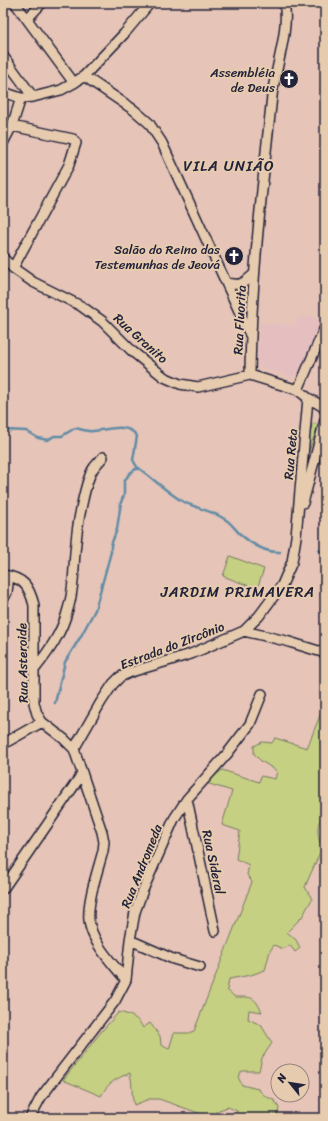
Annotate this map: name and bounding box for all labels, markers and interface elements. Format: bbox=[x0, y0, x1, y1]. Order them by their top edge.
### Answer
place label: Assembléia de Deus bbox=[209, 61, 275, 99]
church icon: Assembléia de Deus bbox=[278, 68, 300, 90]
district label: VILA UNIÃO bbox=[183, 153, 275, 179]
place label: Salão do Reino das Testemunhas de Jeová bbox=[94, 238, 220, 276]
church icon: Salão do Reino das Testemunhas de Jeová bbox=[223, 245, 245, 267]
street label: Rua Fluorita bbox=[226, 284, 253, 355]
street label: Rua Granito bbox=[108, 307, 174, 370]
street label: Rua Reta bbox=[277, 427, 304, 481]
district label: JARDIM PRIMAVERA bbox=[160, 579, 315, 605]
street label: Estrada do Zircônio bbox=[117, 615, 228, 676]
street label: Rua Asteroide bbox=[10, 623, 35, 703]
street label: Rua Andromeda bbox=[114, 820, 169, 912]
street label: Rua Sideral bbox=[195, 828, 232, 897]
north arrow bbox=[270, 1063, 310, 1103]
text: N bbox=[271, 1070, 292, 1087]

